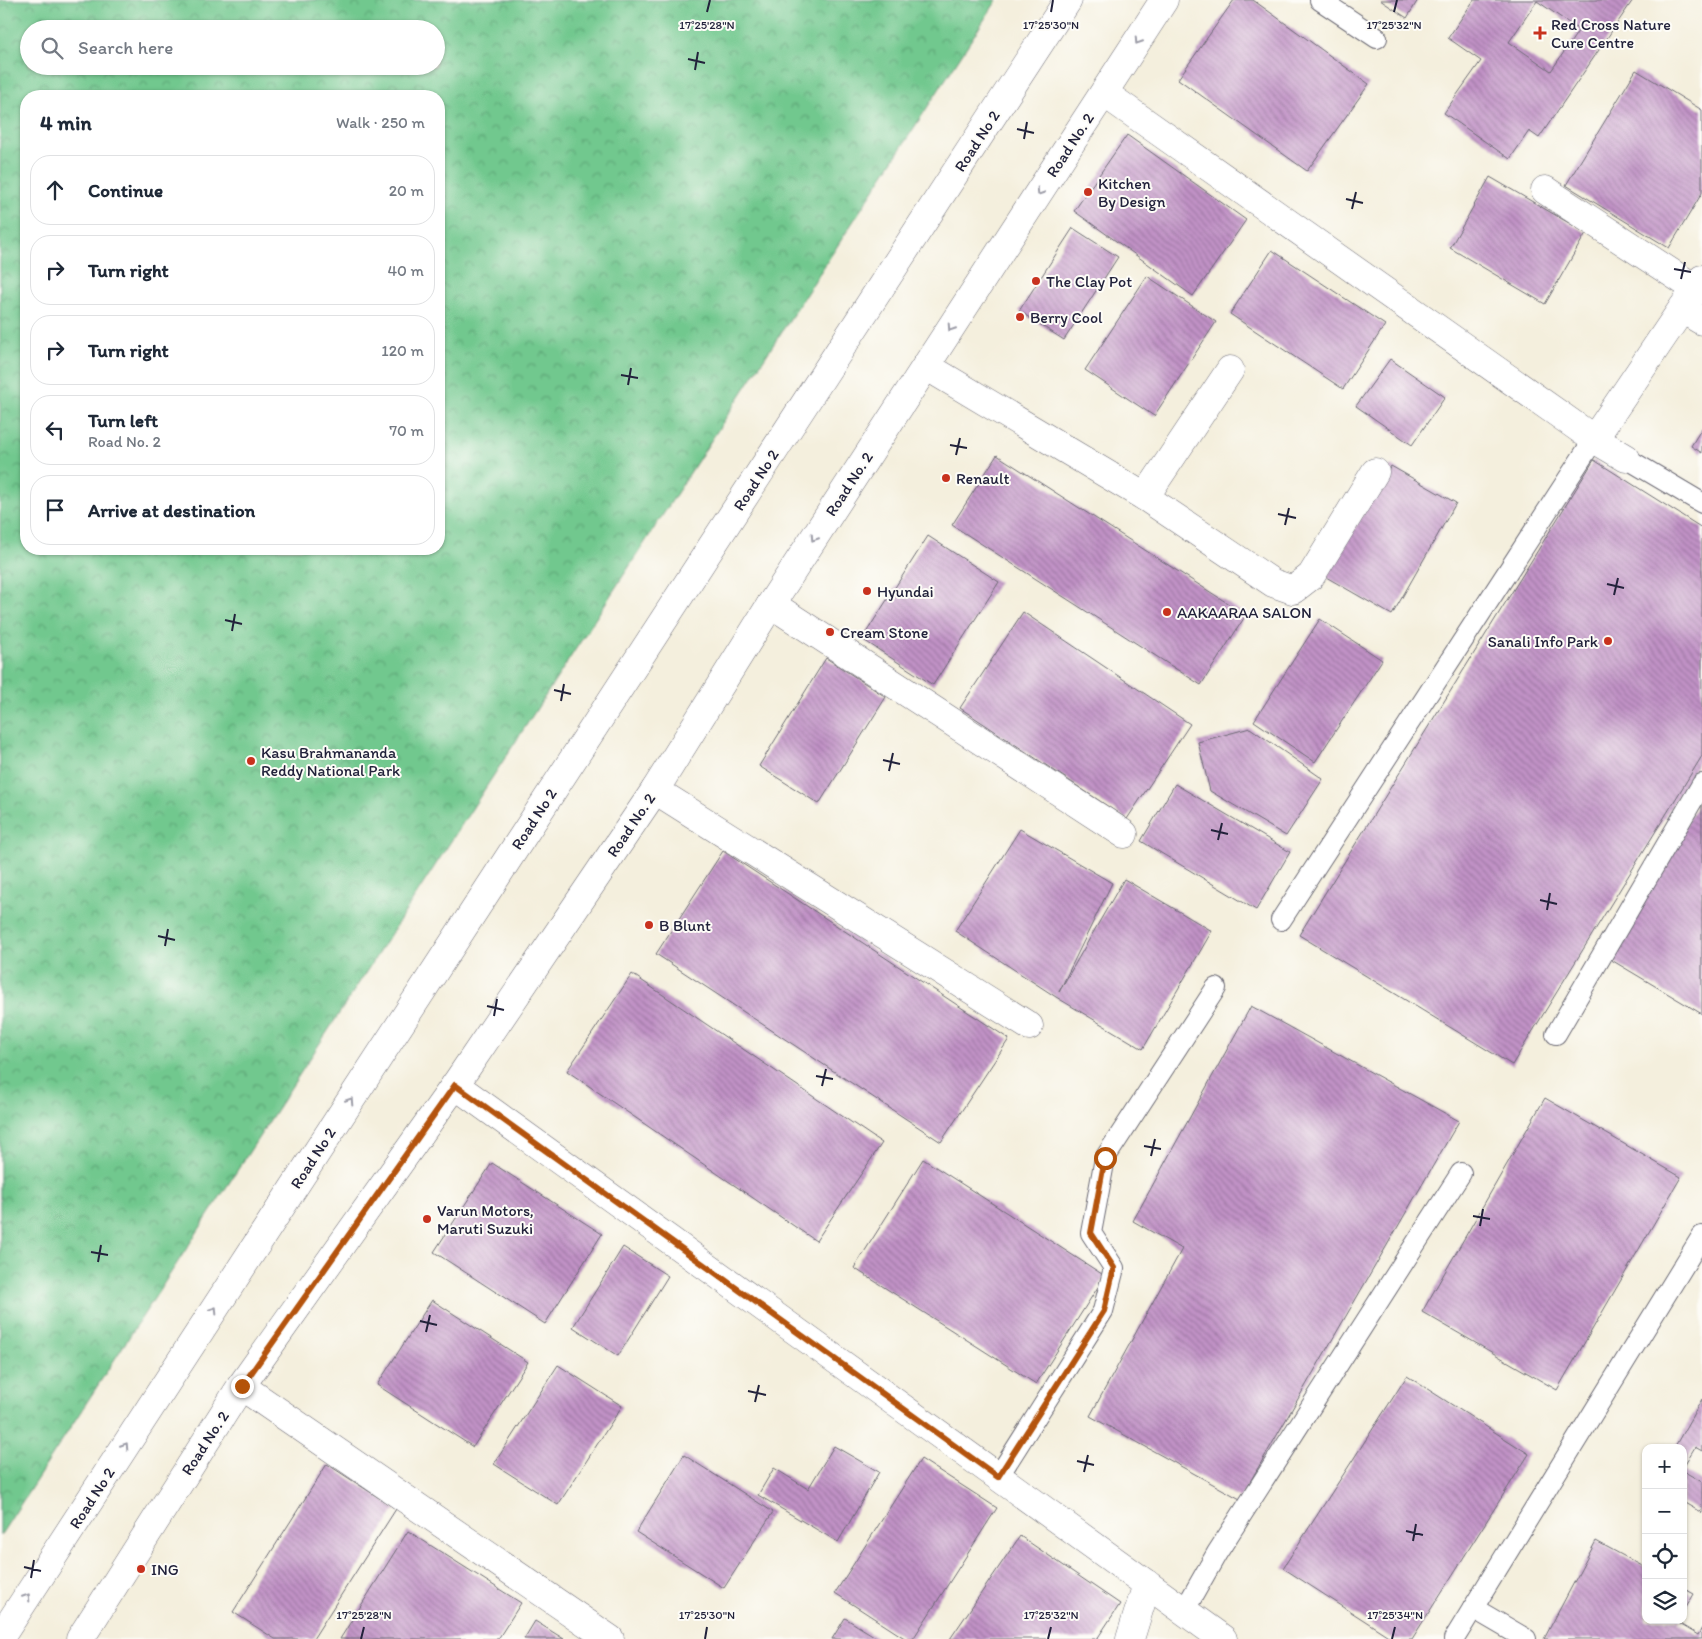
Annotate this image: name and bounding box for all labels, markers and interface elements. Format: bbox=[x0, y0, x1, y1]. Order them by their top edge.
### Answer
place label: Red Cross Nature Cure Centre bbox=[1551, 15, 1671, 52]
text: 17°25'28"N bbox=[679, 18, 735, 32]
text: 17°25'30"N bbox=[1023, 18, 1079, 32]
text: 17°25'32"N bbox=[1366, 18, 1422, 32]
search box bbox=[20, 20, 445, 75]
marker: Red Cross Nature Cure Centre bbox=[1533, 26, 1547, 40]
icon: search bbox=[38, 34, 66, 62]
text: Search here bbox=[78, 36, 173, 59]
one-way arrow bbox=[1134, 36, 1144, 45]
street label: Road No 2 bbox=[950, 106, 1004, 175]
street label: Road No. 2 bbox=[1042, 109, 1098, 181]
text: 4 min bbox=[40, 110, 92, 135]
text: Walk · 250 m bbox=[336, 113, 425, 132]
place label: Kitchen By Design bbox=[1098, 174, 1166, 211]
icon: ahead bbox=[41, 176, 69, 204]
text: Continue bbox=[88, 179, 163, 202]
text: 20 m bbox=[389, 181, 424, 200]
marker: Kitchen By Design bbox=[1082, 186, 1094, 198]
one-way arrow bbox=[1036, 187, 1046, 196]
icon: right bbox=[41, 256, 69, 284]
text: Turn right bbox=[88, 259, 169, 282]
text: 40 m bbox=[387, 261, 424, 280]
place label: The Clay Pot bbox=[1046, 272, 1132, 291]
marker: The Clay Pot bbox=[1030, 275, 1042, 287]
place label: Berry Cool bbox=[1030, 308, 1103, 327]
marker: Berry Cool bbox=[1014, 311, 1026, 323]
one-way arrow bbox=[948, 322, 957, 332]
icon: right bbox=[41, 336, 69, 364]
text: Turn right bbox=[88, 339, 169, 362]
text: 120 m bbox=[381, 341, 424, 360]
text: Turn left bbox=[88, 409, 158, 432]
icon: left bbox=[41, 416, 69, 444]
text: 70 m bbox=[389, 421, 424, 440]
text: Road No. 2 bbox=[88, 432, 161, 451]
street label: Road No 2 bbox=[729, 445, 783, 514]
street label: Road No. 2 bbox=[821, 448, 877, 520]
place label: Renault bbox=[956, 469, 1010, 488]
marker: Renault bbox=[940, 472, 952, 484]
icon: arrive bbox=[41, 496, 69, 524]
text: Arrive at destination bbox=[88, 499, 255, 522]
one-way arrow bbox=[811, 532, 821, 541]
place label: Hyundai bbox=[877, 582, 934, 601]
marker: Hyundai bbox=[861, 585, 873, 597]
place label: AAKAARAA SALON bbox=[1177, 603, 1312, 622]
marker: AAKAARAA SALON bbox=[1161, 606, 1173, 618]
place label: Cream Stone bbox=[840, 623, 928, 642]
marker: Cream Stone bbox=[824, 626, 836, 638]
place label: Sanali Info Park bbox=[1488, 632, 1599, 651]
marker: Sanali Info Park bbox=[1602, 635, 1614, 647]
place label: Kasu Brahmananda Reddy National Park bbox=[261, 743, 400, 780]
marker: Kasu Brahmananda Reddy National Park bbox=[245, 755, 257, 767]
street label: Road No 2 bbox=[507, 784, 561, 853]
street label: Road No. 2 bbox=[603, 789, 660, 861]
place label: B Blunt bbox=[659, 916, 711, 935]
marker: B Blunt bbox=[643, 919, 655, 931]
one-way arrow bbox=[344, 1097, 354, 1106]
street label: Road No 2 bbox=[286, 1123, 340, 1192]
route start bbox=[1094, 1147, 1117, 1170]
place label: Varun Motors, Maruti Suzuki bbox=[437, 1201, 534, 1238]
marker: Varun Motors, Maruti Suzuki bbox=[421, 1213, 433, 1225]
one-way arrow bbox=[208, 1307, 217, 1316]
route end bbox=[231, 1375, 254, 1398]
street label: Road No. 2 bbox=[177, 1407, 233, 1479]
one-way arrow bbox=[119, 1443, 128, 1452]
map controls bbox=[1642, 1444, 1687, 1624]
button: + bbox=[1642, 1444, 1687, 1489]
street label: Road No 2 bbox=[65, 1463, 119, 1532]
button: − bbox=[1642, 1489, 1687, 1534]
button: locate bbox=[1642, 1534, 1687, 1579]
place label: ING bbox=[151, 1560, 179, 1579]
marker: ING bbox=[135, 1563, 147, 1575]
button: layers bbox=[1642, 1579, 1687, 1624]
one-way arrow bbox=[20, 1594, 30, 1603]
text: 17°25'28"N bbox=[336, 1608, 392, 1622]
text: 17°25'30"N bbox=[679, 1608, 735, 1622]
text: 17°25'32"N bbox=[1023, 1608, 1079, 1622]
text: 17°25'34"N bbox=[1367, 1608, 1423, 1622]

